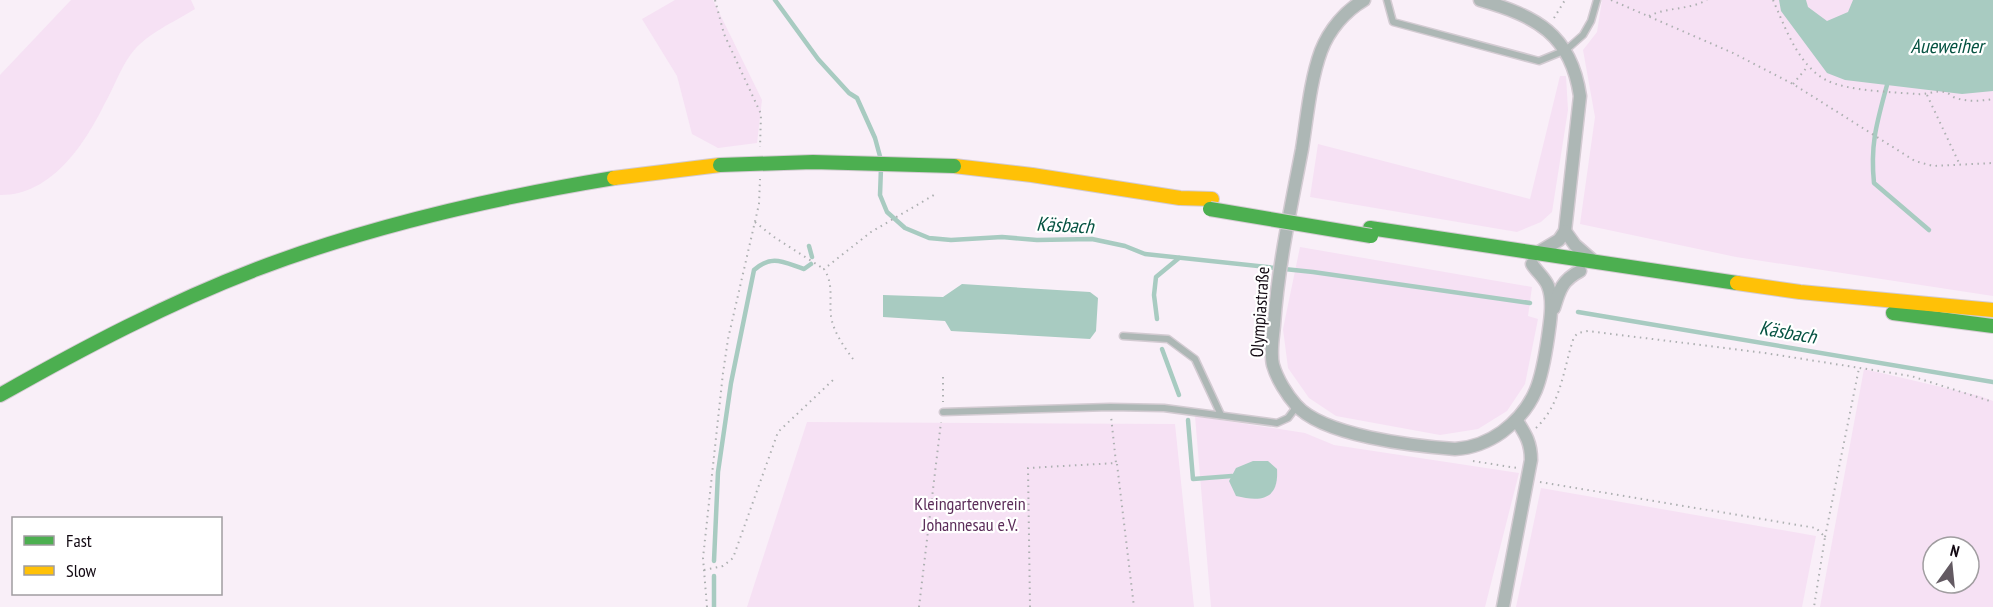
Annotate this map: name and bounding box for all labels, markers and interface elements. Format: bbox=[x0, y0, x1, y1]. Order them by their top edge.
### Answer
water label: Aueweiher bbox=[1911, 33, 1986, 59]
water label: Käsbach bbox=[1036, 211, 1095, 240]
street label: Olympiastraße bbox=[1245, 266, 1274, 358]
water label: Käsbach bbox=[1758, 314, 1820, 350]
park label: Kleingartenverein Johannesau e.V. bbox=[914, 492, 1026, 536]
legend bbox=[12, 517, 222, 595]
text: Fast bbox=[66, 529, 92, 552]
north arrow bbox=[1921, 535, 1981, 595]
text: N bbox=[1948, 540, 1962, 561]
text: Slow bbox=[66, 559, 97, 582]

